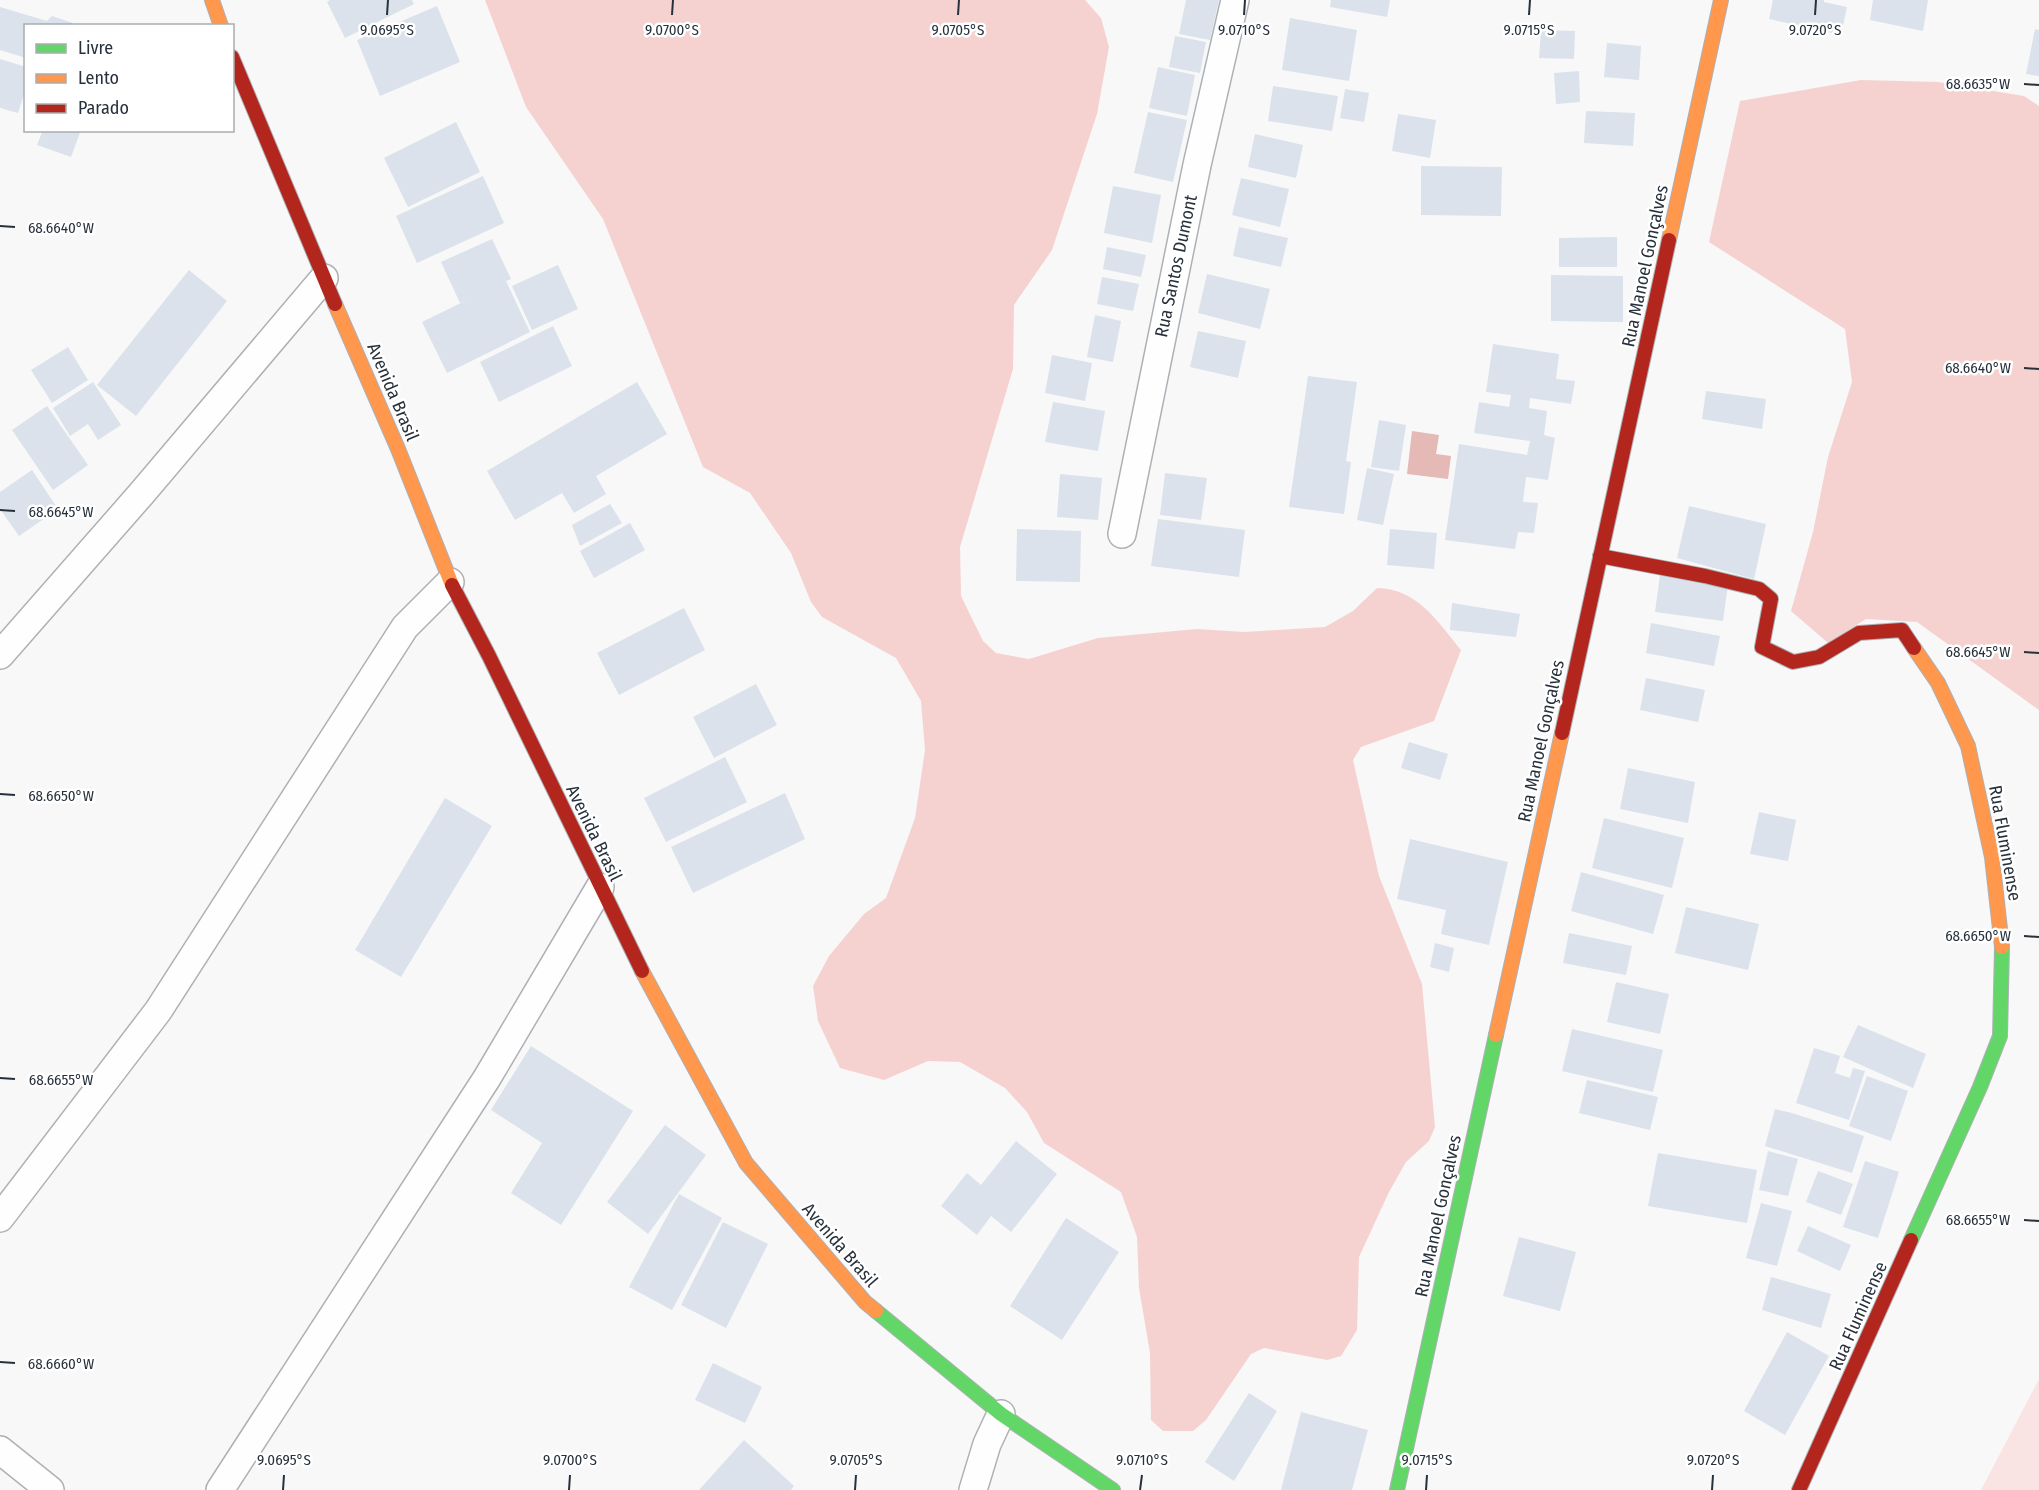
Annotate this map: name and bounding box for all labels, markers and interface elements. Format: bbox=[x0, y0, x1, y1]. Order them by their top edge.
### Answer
text: 9.0695°S bbox=[360, 21, 414, 39]
text: 9.0700°S bbox=[645, 21, 699, 39]
text: 9.0705°S bbox=[932, 21, 984, 39]
text: 9.0710°S bbox=[1218, 21, 1270, 39]
text: 9.0715°S bbox=[1504, 21, 1554, 39]
text: 9.0720°S bbox=[1789, 21, 1841, 39]
legend bbox=[24, 24, 234, 132]
text: Livre bbox=[78, 37, 113, 59]
text: Lento bbox=[78, 67, 119, 89]
text: 68.6635°W bbox=[1946, 75, 2010, 93]
text: Parado bbox=[78, 97, 129, 119]
street label: Rua Manoel Gonçalves bbox=[1617, 183, 1673, 349]
street label: Rua Santos Dumont bbox=[1150, 193, 1202, 339]
text: 68.6640°W bbox=[28, 219, 94, 237]
street label: Avenida Brasil bbox=[363, 340, 424, 445]
text: 68.6640°W bbox=[1945, 359, 2011, 377]
text: 68.6645°W bbox=[29, 503, 93, 521]
text: 68.6645°W bbox=[1946, 643, 2010, 661]
street label: Rua Manoel Gonçalves bbox=[1513, 658, 1569, 824]
street label: Avenida Brasil bbox=[561, 781, 627, 885]
street label: Rua Fluminense bbox=[1984, 783, 2026, 903]
text: 68.6650°W bbox=[28, 787, 94, 805]
text: 68.6650°W bbox=[1945, 927, 2011, 945]
text: 68.6655°W bbox=[29, 1071, 93, 1089]
street label: Rua Manoel Gonçalves bbox=[1410, 1133, 1466, 1299]
street label: Avenida Brasil bbox=[797, 1198, 883, 1292]
text: 68.6655°W bbox=[1946, 1211, 2010, 1229]
street label: Rua Fluminense bbox=[1824, 1258, 1892, 1374]
text: 68.6660°W bbox=[28, 1355, 94, 1373]
text: 9.0695°S bbox=[257, 1451, 311, 1469]
text: 9.0700°S bbox=[543, 1451, 597, 1469]
text: 9.0705°S bbox=[830, 1451, 882, 1469]
text: 9.0710°S bbox=[1116, 1451, 1168, 1469]
text: 9.0715°S bbox=[1402, 1451, 1452, 1469]
text: 9.0720°S bbox=[1687, 1451, 1739, 1469]

